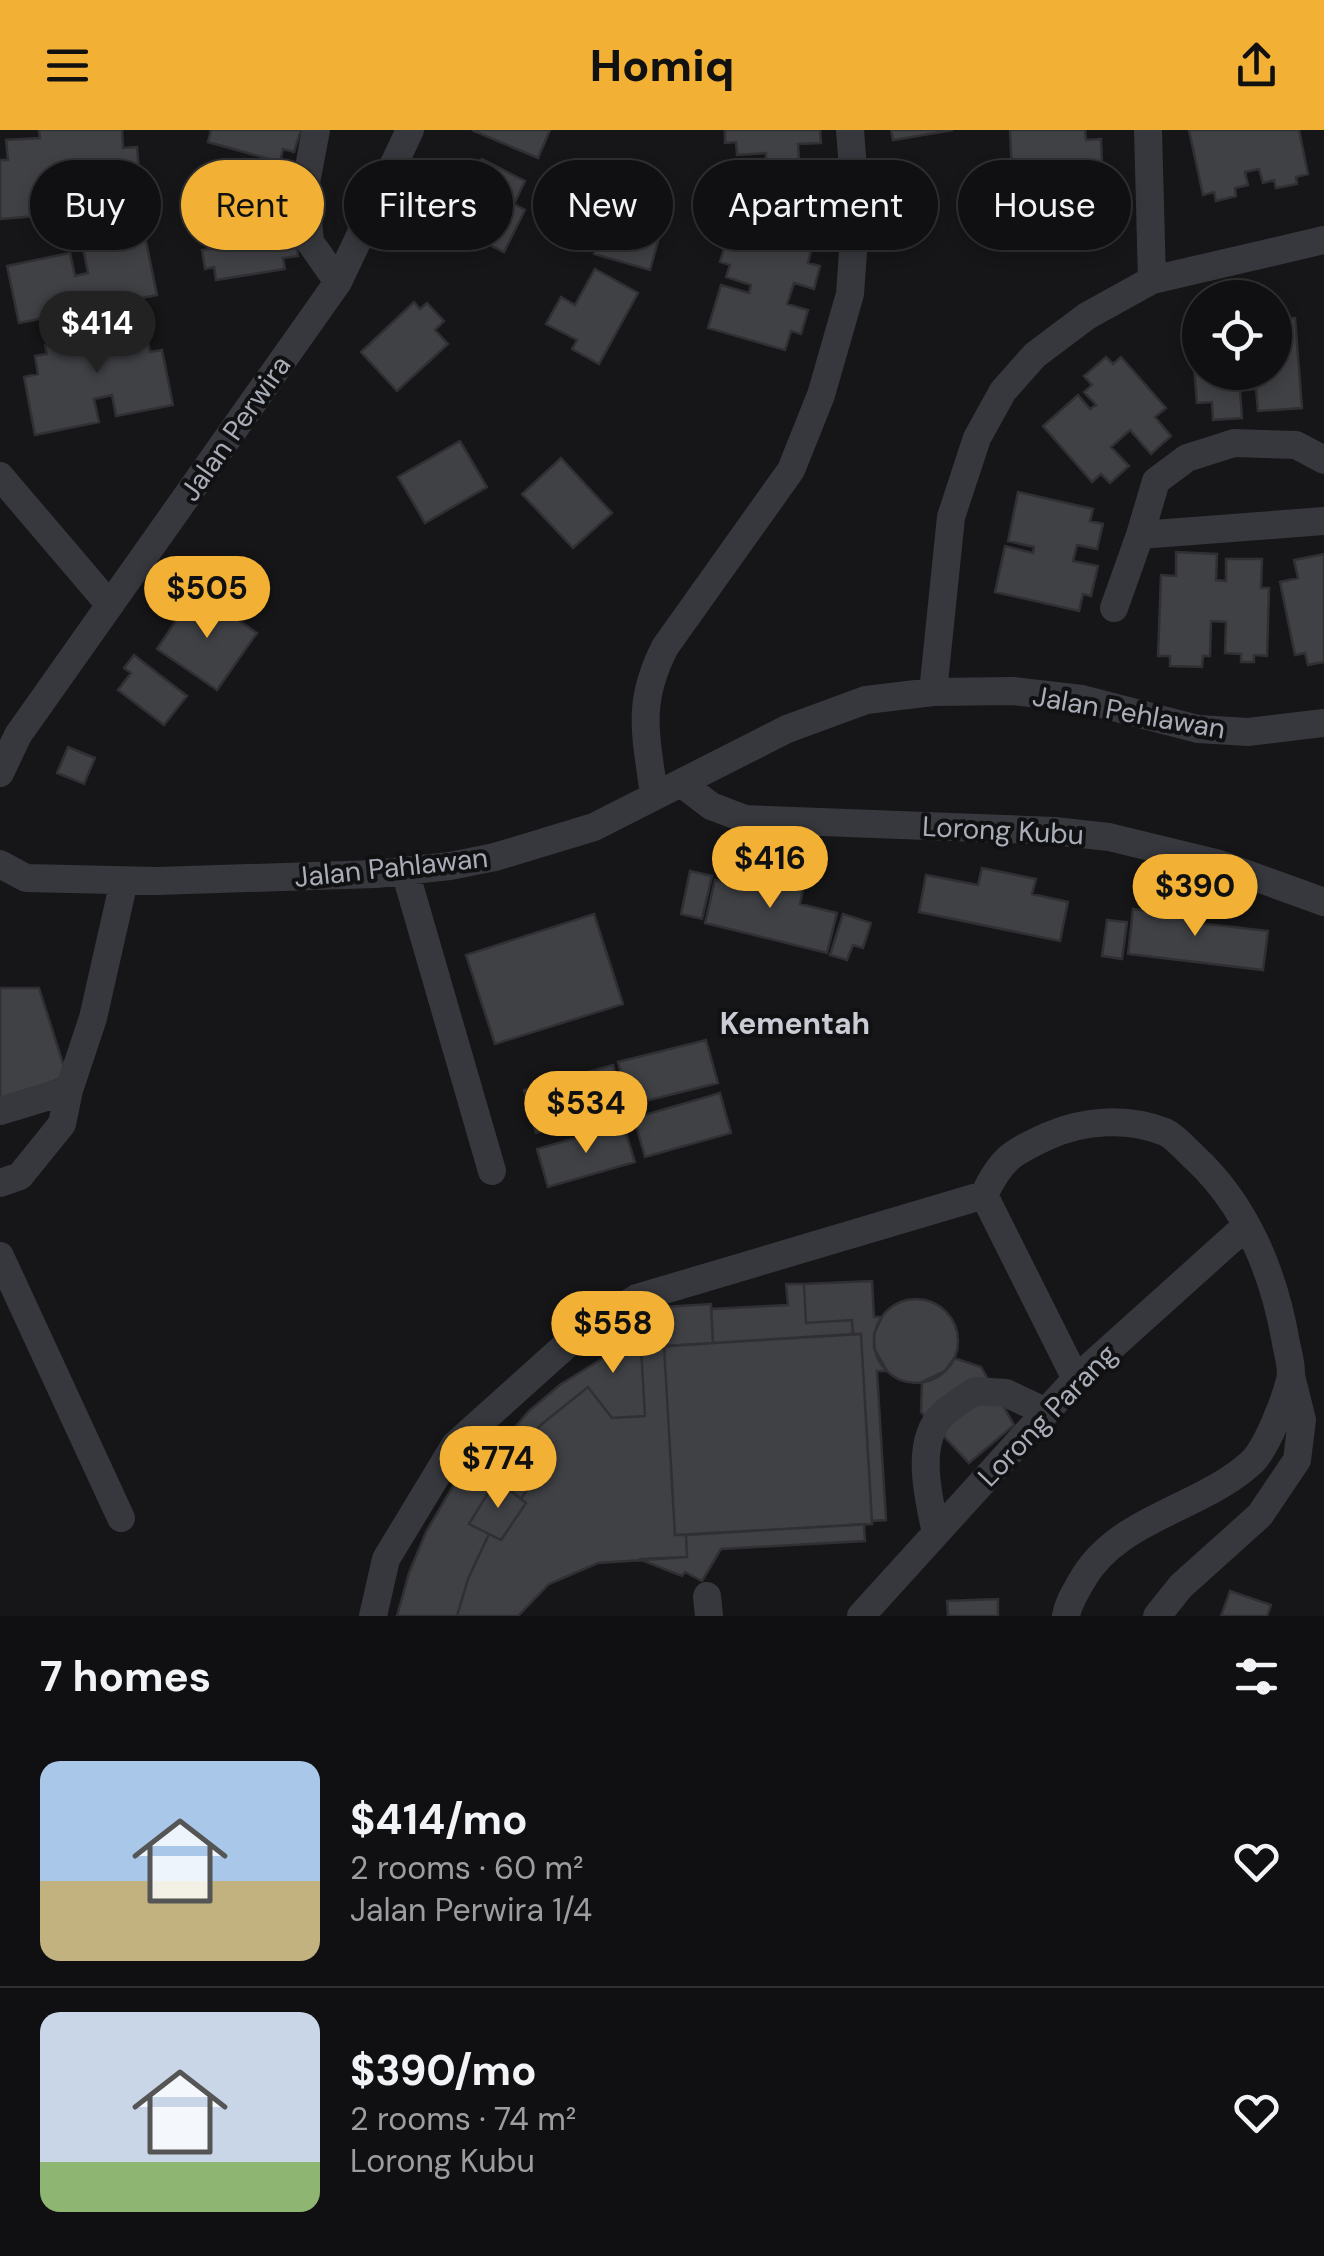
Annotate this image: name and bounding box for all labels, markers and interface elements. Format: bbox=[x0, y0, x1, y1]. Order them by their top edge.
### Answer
text: Homiq bbox=[590, 36, 734, 95]
icon: menu bbox=[40, 38, 95, 93]
icon: share bbox=[1229, 38, 1284, 93]
chip: Buy bbox=[30, 160, 161, 250]
chip: Rent bbox=[181, 160, 324, 250]
chip: Filters bbox=[344, 160, 513, 250]
chip: New bbox=[533, 160, 673, 250]
chip: Apartment bbox=[693, 160, 938, 250]
chip: House bbox=[958, 160, 1131, 250]
map controls bbox=[1182, 280, 1292, 390]
button: locate bbox=[1182, 280, 1292, 390]
pin: $414 bbox=[38, 291, 156, 376]
text: $414 bbox=[61, 302, 133, 344]
street label: Jalan Perwira bbox=[172, 348, 299, 508]
pin: $505 bbox=[148, 556, 266, 641]
text: $505 bbox=[166, 567, 248, 609]
street label: Jalan Pehlawan bbox=[1030, 677, 1228, 748]
street label: Lorong Kubu bbox=[921, 808, 1085, 853]
pin: $416 bbox=[711, 826, 829, 911]
text: $416 bbox=[734, 837, 806, 879]
street label: Jalan Pahlawan bbox=[292, 839, 490, 896]
pin: $390 bbox=[1136, 854, 1254, 939]
text: $390 bbox=[1155, 865, 1235, 907]
district label: Kementah bbox=[720, 1004, 870, 1043]
pin: $534 bbox=[527, 1071, 645, 1156]
text: $534 bbox=[546, 1082, 626, 1124]
pin: $558 bbox=[554, 1291, 672, 1376]
text: $558 bbox=[573, 1302, 653, 1344]
street label: Lorong Parang bbox=[970, 1336, 1125, 1495]
pin: $774 bbox=[439, 1426, 557, 1511]
text: $774 bbox=[462, 1437, 534, 1479]
text: 7 homes bbox=[40, 1649, 211, 1704]
icon: filters bbox=[1229, 1649, 1284, 1704]
text: $414/mo bbox=[350, 1792, 528, 1847]
icon: home bbox=[120, 1801, 240, 1921]
icon: heart bbox=[1229, 1834, 1284, 1889]
text: 2 rooms · 60 m² bbox=[350, 1847, 584, 1889]
text: Jalan Perwira 1/4 bbox=[350, 1889, 592, 1931]
text: $390/mo bbox=[350, 2043, 537, 2098]
icon: home bbox=[120, 2052, 240, 2172]
icon: heart bbox=[1229, 2085, 1284, 2140]
text: 2 rooms · 74 m² bbox=[350, 2098, 576, 2140]
text: Lorong Kubu bbox=[350, 2140, 535, 2182]

